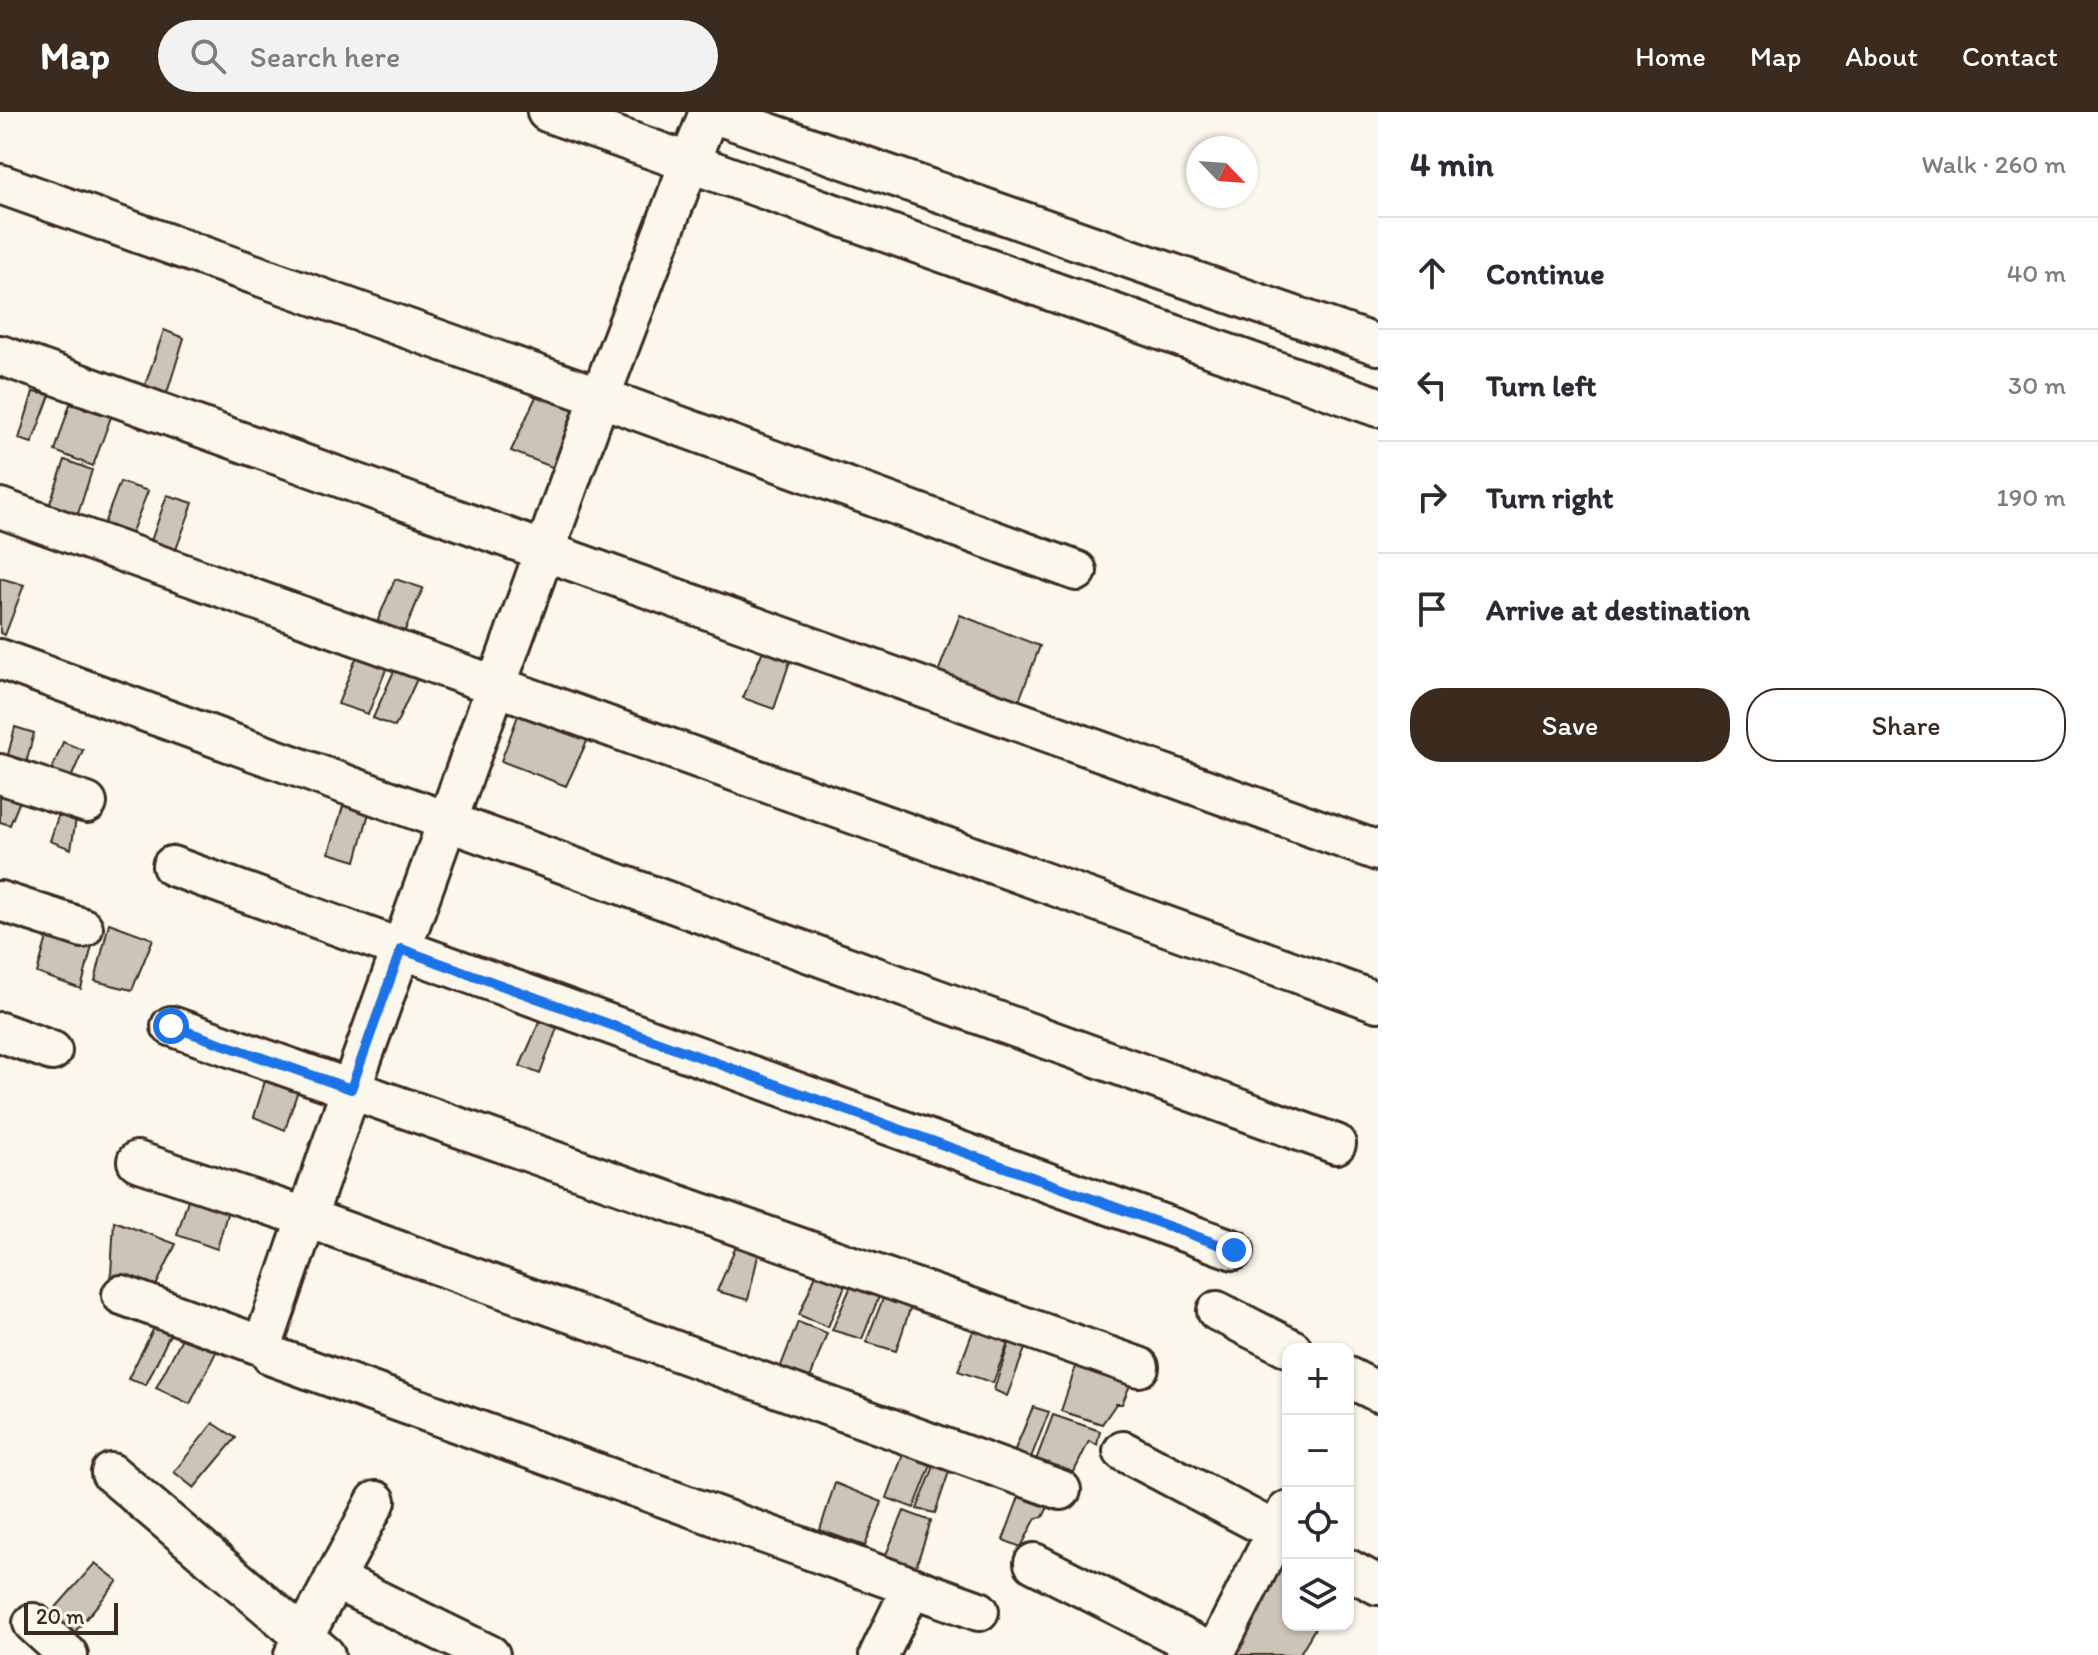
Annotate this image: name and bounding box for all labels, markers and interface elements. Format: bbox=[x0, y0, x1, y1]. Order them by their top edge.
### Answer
search box bbox=[158, 20, 718, 92]
text: Map bbox=[40, 33, 110, 79]
icon: search bbox=[186, 34, 230, 78]
text: Search here bbox=[250, 38, 400, 75]
text: Home bbox=[1635, 39, 1706, 73]
text: Map bbox=[1750, 39, 1801, 73]
text: About bbox=[1845, 39, 1918, 73]
text: Contact bbox=[1962, 39, 2058, 73]
north arrow bbox=[1186, 136, 1258, 208]
text: 4 min bbox=[1410, 144, 1494, 185]
text: Walk · 260 m bbox=[1921, 148, 2066, 180]
icon: ahead bbox=[1410, 251, 1454, 295]
text: Continue bbox=[1486, 255, 1605, 292]
text: 40 m bbox=[2007, 257, 2066, 289]
icon: left bbox=[1410, 363, 1454, 407]
text: Turn left bbox=[1486, 367, 1597, 404]
text: 30 m bbox=[2008, 369, 2066, 401]
icon: right bbox=[1410, 475, 1454, 519]
text: Turn right bbox=[1486, 479, 1614, 516]
text: 190 m bbox=[1997, 481, 2066, 513]
icon: arrive bbox=[1410, 587, 1454, 631]
text: Arrive at destination bbox=[1486, 591, 1750, 628]
button: Save bbox=[1410, 688, 1730, 762]
button: Share bbox=[1746, 688, 2066, 762]
route start bbox=[153, 1008, 189, 1044]
route end bbox=[1216, 1232, 1252, 1268]
map controls bbox=[1282, 1343, 1354, 1631]
button: + bbox=[1282, 1343, 1354, 1415]
button: − bbox=[1282, 1415, 1354, 1487]
button: locate bbox=[1282, 1487, 1354, 1559]
button: layers bbox=[1282, 1559, 1354, 1631]
scale bar bbox=[24, 1599, 118, 1635]
text: 20 m bbox=[36, 1603, 85, 1630]

